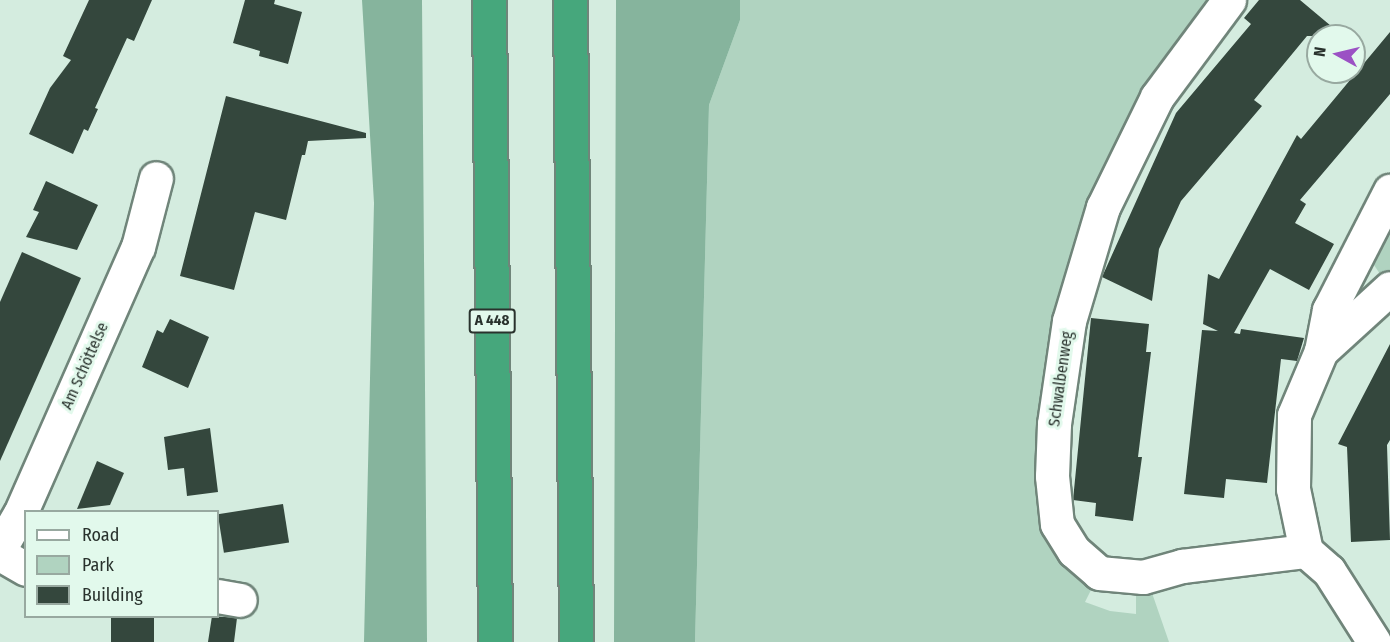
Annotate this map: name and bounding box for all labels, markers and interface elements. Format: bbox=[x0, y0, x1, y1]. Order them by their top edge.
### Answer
north arrow bbox=[1306, 24, 1366, 84]
text: N bbox=[1310, 46, 1330, 58]
road number: A 448 bbox=[468, 309, 516, 333]
street label: Am Schöttelse bbox=[57, 320, 113, 412]
street label: Schwalbenweg bbox=[1045, 330, 1077, 428]
legend bbox=[24, 510, 219, 618]
text: Road bbox=[82, 524, 119, 546]
text: Park bbox=[82, 554, 114, 576]
text: Building bbox=[82, 584, 143, 606]

